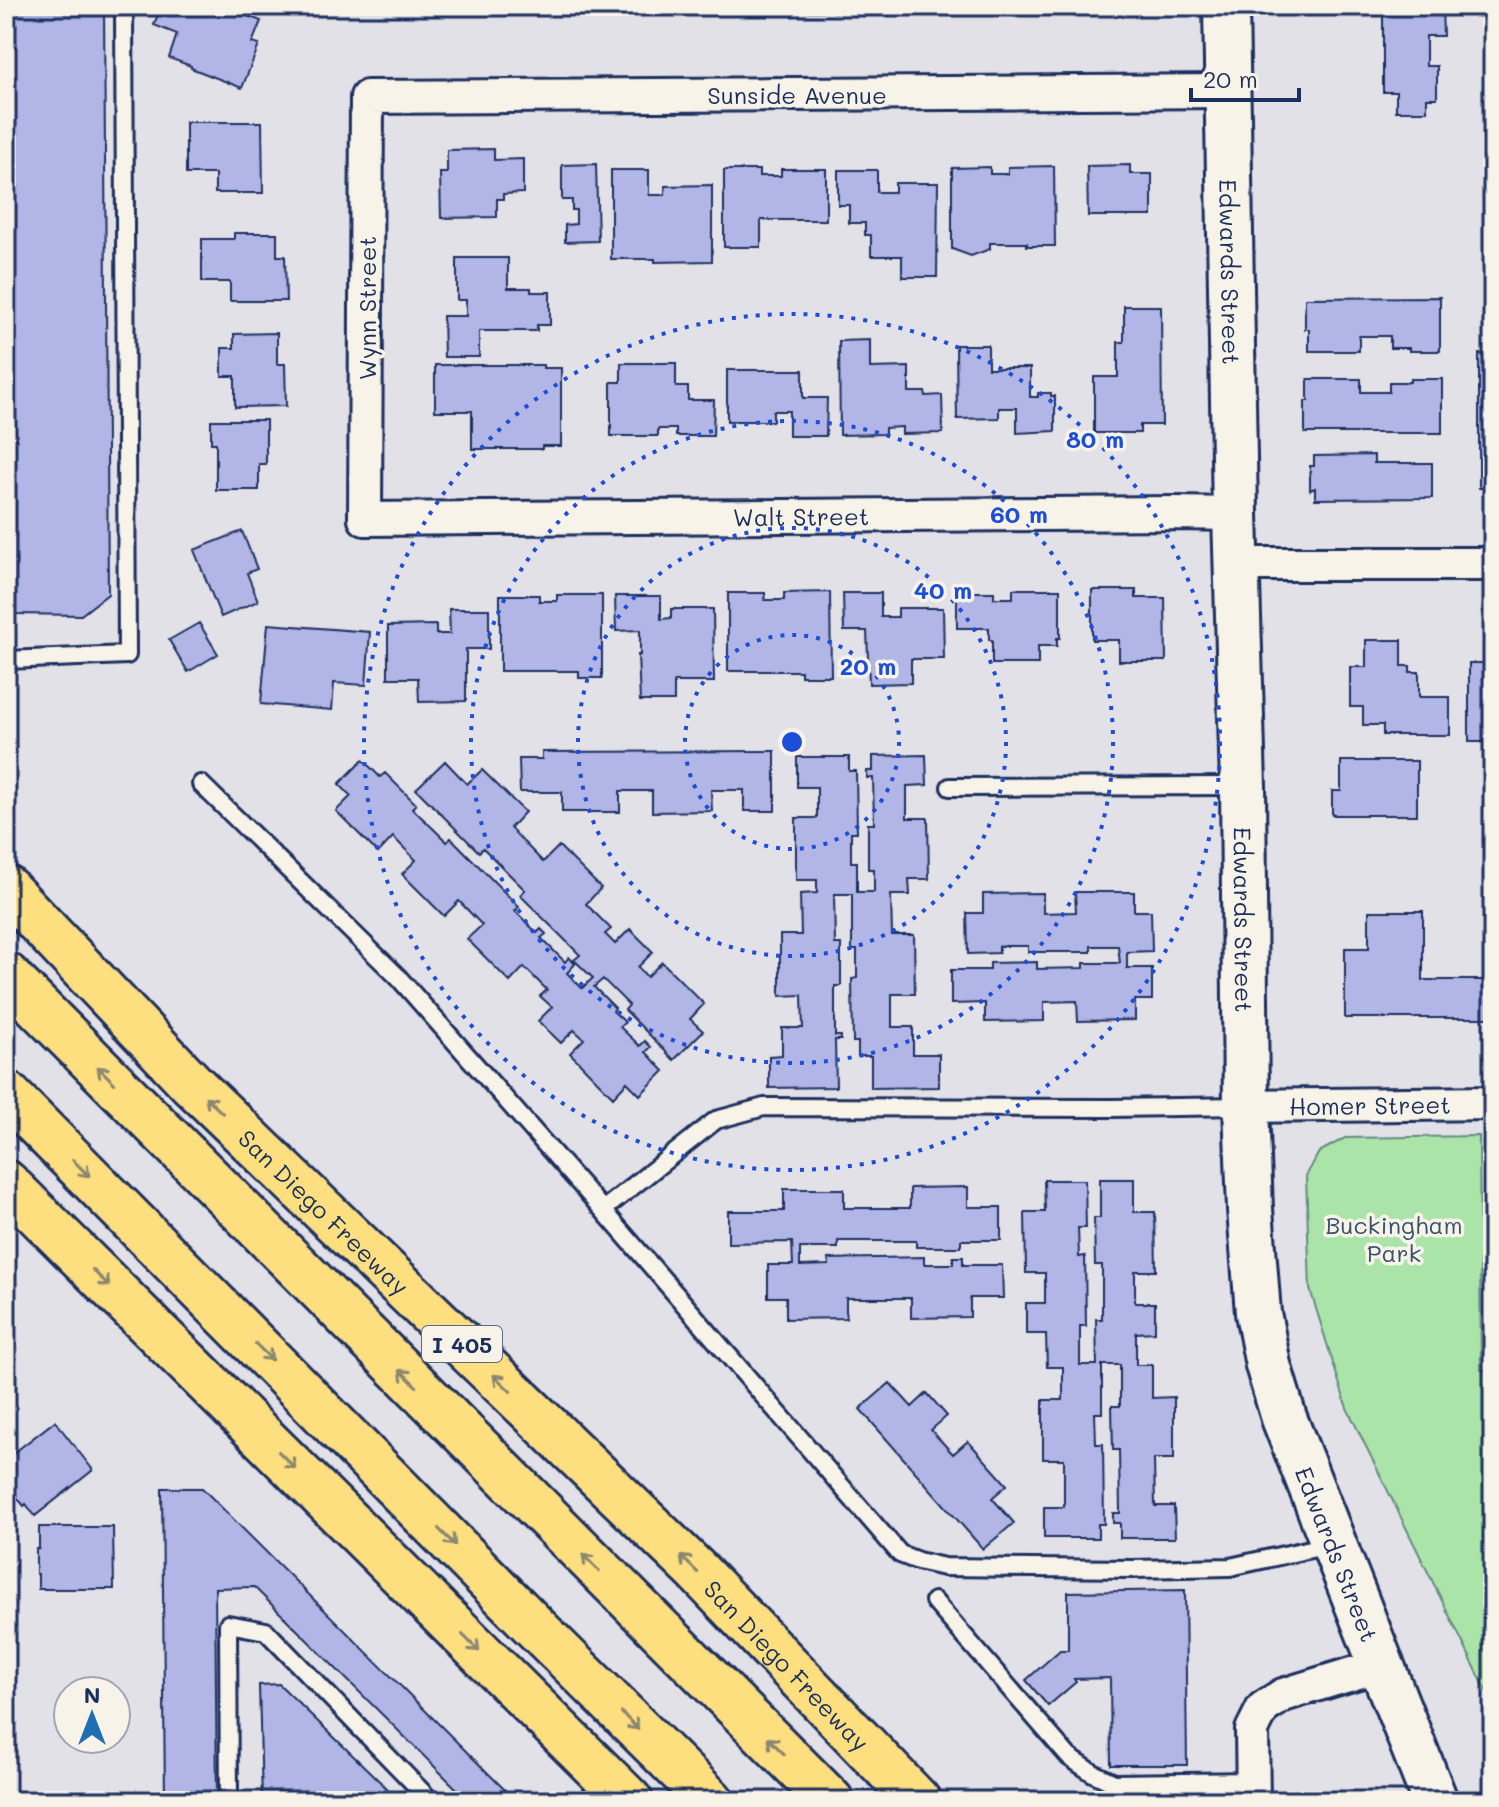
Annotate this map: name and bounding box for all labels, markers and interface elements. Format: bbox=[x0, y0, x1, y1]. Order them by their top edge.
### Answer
scale bar bbox=[1191, 52, 1299, 102]
text: 20 m bbox=[1203, 63, 1258, 94]
street label: Sunside Avenue bbox=[707, 79, 887, 110]
street label: Edwards Street bbox=[1214, 179, 1248, 365]
street label: Wynn Street bbox=[351, 236, 382, 380]
text: 80 m bbox=[1066, 423, 1124, 454]
text: 60 m bbox=[990, 498, 1048, 529]
street label: Walt Street bbox=[732, 500, 869, 532]
text: 40 m bbox=[914, 574, 972, 605]
text: 20 m bbox=[840, 650, 896, 681]
centre of rings bbox=[778, 728, 806, 756]
street label: Edwards Street bbox=[1228, 827, 1261, 1013]
one-way arrow bbox=[97, 1066, 116, 1085]
street label: Homer Street bbox=[1289, 1088, 1451, 1121]
one-way arrow bbox=[205, 1096, 224, 1115]
street label: San Diego Freeway bbox=[232, 1122, 416, 1301]
one-way arrow bbox=[71, 1158, 90, 1177]
park label: Buckingham Park bbox=[1325, 1209, 1463, 1268]
one-way arrow bbox=[91, 1268, 111, 1287]
road number: I 405 bbox=[422, 1326, 502, 1362]
one-way arrow bbox=[254, 1343, 274, 1362]
one-way arrow bbox=[398, 1369, 418, 1389]
one-way arrow bbox=[493, 1374, 512, 1393]
one-way arrow bbox=[277, 1450, 296, 1469]
street label: Edwards Street bbox=[1289, 1462, 1386, 1646]
one-way arrow bbox=[437, 1527, 456, 1546]
one-way arrow bbox=[582, 1554, 601, 1573]
one-way arrow bbox=[679, 1554, 699, 1573]
street label: San Diego Freeway bbox=[698, 1573, 876, 1757]
one-way arrow bbox=[461, 1633, 480, 1652]
north arrow bbox=[52, 1675, 132, 1755]
text: N bbox=[84, 1680, 100, 1709]
one-way arrow bbox=[620, 1712, 640, 1731]
one-way arrow bbox=[767, 1737, 786, 1756]

